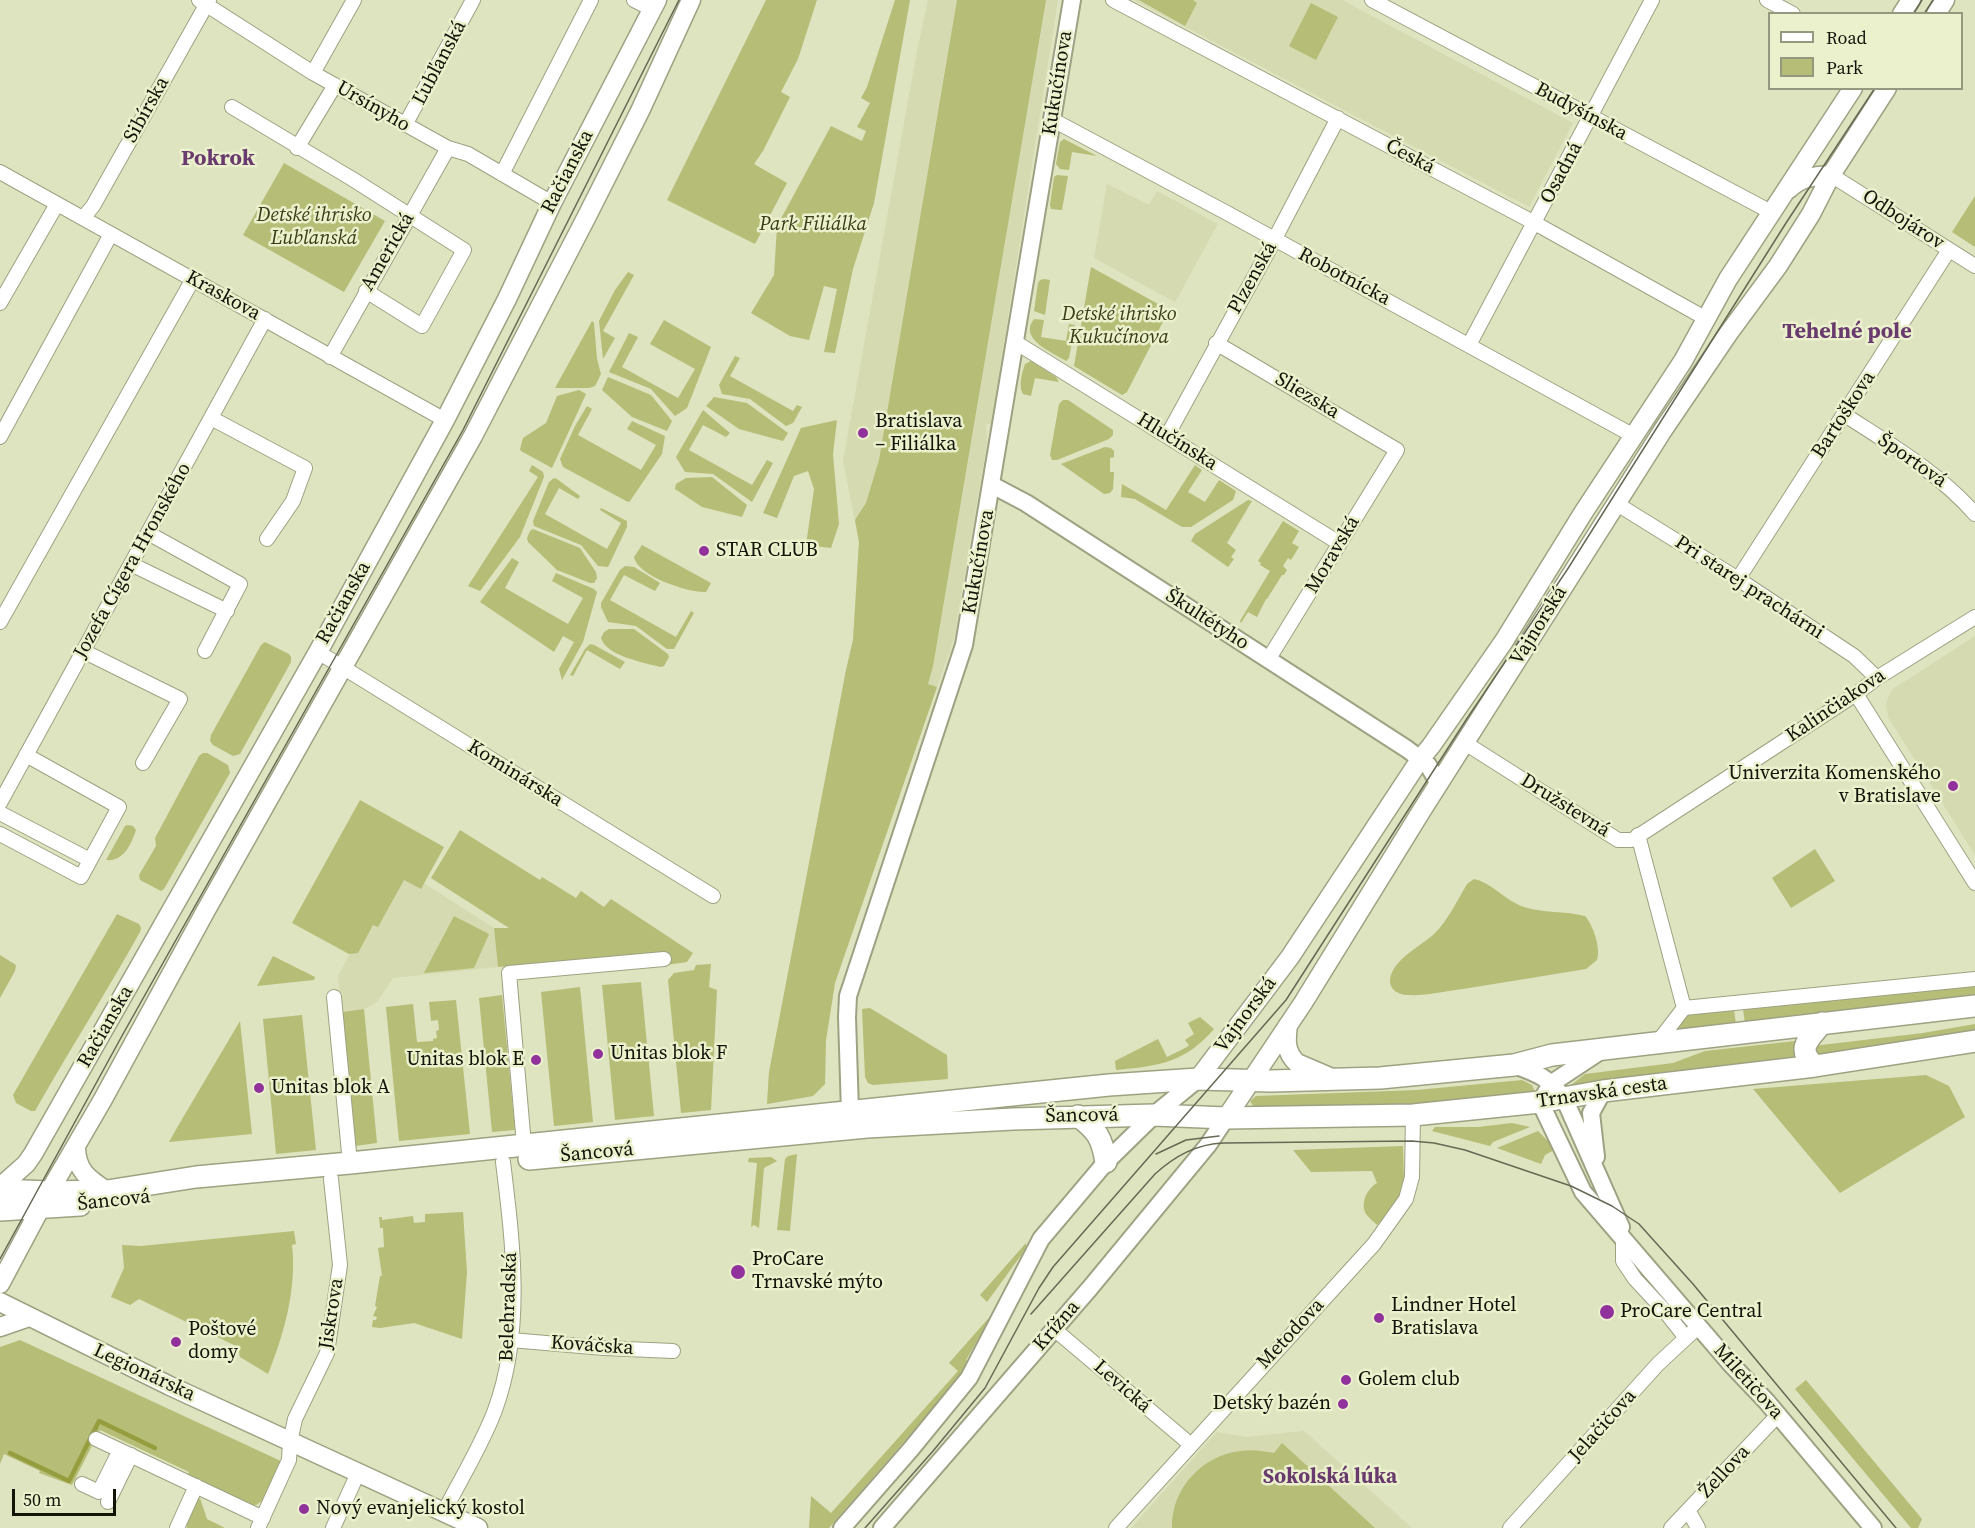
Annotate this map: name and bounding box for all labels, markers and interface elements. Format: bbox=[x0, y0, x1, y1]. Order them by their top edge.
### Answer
legend bbox=[1768, 12, 1963, 90]
street label: Ľubľanská bbox=[408, 17, 472, 109]
text: Road bbox=[1826, 25, 1867, 50]
street label: Kukučínova bbox=[1038, 29, 1078, 137]
text: Park bbox=[1826, 55, 1863, 80]
street label: Sibírska bbox=[119, 73, 175, 147]
street label: Ursínyho bbox=[332, 76, 414, 138]
street label: Budyšínska bbox=[1531, 78, 1631, 146]
street label: Račianska bbox=[537, 126, 599, 218]
street label: Česká bbox=[1381, 134, 1439, 180]
street label: Osadná bbox=[1536, 138, 1588, 208]
district label: Pokrok bbox=[181, 146, 255, 172]
street label: Odbojárov bbox=[1857, 185, 1949, 255]
park label: Detské ihrisko Ľubľanská bbox=[257, 204, 371, 251]
street label: Americká bbox=[356, 209, 420, 295]
park label: Park Filiálka bbox=[759, 213, 867, 237]
street label: Plzenská bbox=[1223, 238, 1283, 318]
street label: Robotnícka bbox=[1294, 243, 1394, 311]
street label: Kraskova bbox=[181, 266, 265, 326]
park label: Detské ihrisko Kukučínova bbox=[1062, 303, 1176, 350]
district label: Tehelné pole bbox=[1782, 319, 1912, 345]
street label: Sliezska bbox=[1270, 367, 1344, 425]
street label: Bartoškova bbox=[1807, 367, 1881, 463]
street label: Hlučínska bbox=[1132, 408, 1222, 476]
place label: Bratislava – Filiálka bbox=[875, 410, 962, 457]
marker: Bratislava – Filiálka bbox=[856, 426, 870, 440]
street label: Športová bbox=[1873, 429, 1951, 493]
street label: Jozefa Cígera Hronského bbox=[69, 459, 197, 663]
street label: Kukučínova bbox=[958, 508, 1000, 616]
street label: Moravská bbox=[1301, 512, 1365, 598]
street label: Pri starej prachárni bbox=[1670, 531, 1828, 645]
place label: STAR CLUB bbox=[716, 539, 818, 563]
marker: STAR CLUB bbox=[697, 544, 711, 558]
street label: Račianska bbox=[312, 558, 376, 648]
street label: Vajnorská bbox=[1505, 582, 1573, 670]
street label: Škultétyho bbox=[1161, 584, 1253, 656]
street label: Kalinčiakova bbox=[1782, 664, 1890, 748]
street label: Kominárska bbox=[463, 735, 567, 813]
place label: Univerzita Komenského v Bratislave bbox=[1728, 762, 1941, 809]
street label: Družstevná bbox=[1516, 769, 1614, 843]
marker: Univerzita Komenského v Bratislave bbox=[1946, 779, 1960, 793]
street label: Vajnorská bbox=[1210, 972, 1282, 1058]
street label: Račianska bbox=[73, 982, 139, 1072]
place label: Unitas blok F bbox=[610, 1042, 727, 1066]
marker: Unitas blok F bbox=[591, 1047, 605, 1061]
place label: Unitas blok E bbox=[406, 1048, 524, 1072]
marker: Unitas blok E bbox=[529, 1053, 543, 1067]
street label: Trnavská cesta bbox=[1535, 1072, 1669, 1114]
place label: Unitas blok A bbox=[271, 1076, 390, 1100]
marker: Unitas blok A bbox=[252, 1081, 266, 1095]
street label: Šancová bbox=[1045, 1103, 1119, 1129]
street label: Šancová bbox=[560, 1138, 634, 1168]
street label: Šancová bbox=[76, 1185, 152, 1217]
place label: ProCare Trnavské mýto bbox=[752, 1248, 883, 1295]
street label: Belehradská bbox=[495, 1252, 523, 1362]
marker: ProCare Trnavské mýto bbox=[729, 1263, 747, 1281]
street label: Jiskrova bbox=[315, 1277, 349, 1351]
street label: Metodova bbox=[1252, 1294, 1330, 1374]
place label: Lindner Hotel Bratislava bbox=[1391, 1294, 1516, 1341]
street label: Krížna bbox=[1029, 1296, 1085, 1356]
place label: ProCare Central bbox=[1620, 1300, 1762, 1324]
marker: ProCare Central bbox=[1598, 1303, 1616, 1321]
marker: Lindner Hotel Bratislava bbox=[1372, 1311, 1386, 1325]
place label: Poštové domy bbox=[188, 1318, 256, 1365]
street label: Kováčska bbox=[550, 1331, 634, 1361]
marker: Poštové domy bbox=[169, 1335, 183, 1349]
street label: Legionárska bbox=[89, 1339, 199, 1407]
street label: Miletičova bbox=[1708, 1339, 1788, 1425]
street label: Levická bbox=[1088, 1355, 1156, 1419]
place label: Golem club bbox=[1358, 1368, 1460, 1392]
marker: Golem club bbox=[1339, 1373, 1353, 1387]
street label: Jelačičova bbox=[1564, 1385, 1642, 1467]
place label: Detský bazén bbox=[1213, 1392, 1331, 1416]
marker: Detský bazén bbox=[1336, 1397, 1350, 1411]
street label: Žellova bbox=[1694, 1440, 1756, 1504]
district label: Sokolská lúka bbox=[1263, 1465, 1397, 1491]
scale bar bbox=[15, 1477, 118, 1515]
text: 50 m bbox=[23, 1487, 61, 1512]
place label: Nový evanjelický kostol bbox=[316, 1497, 525, 1521]
marker: Nový evanjelický kostol bbox=[297, 1502, 311, 1516]

